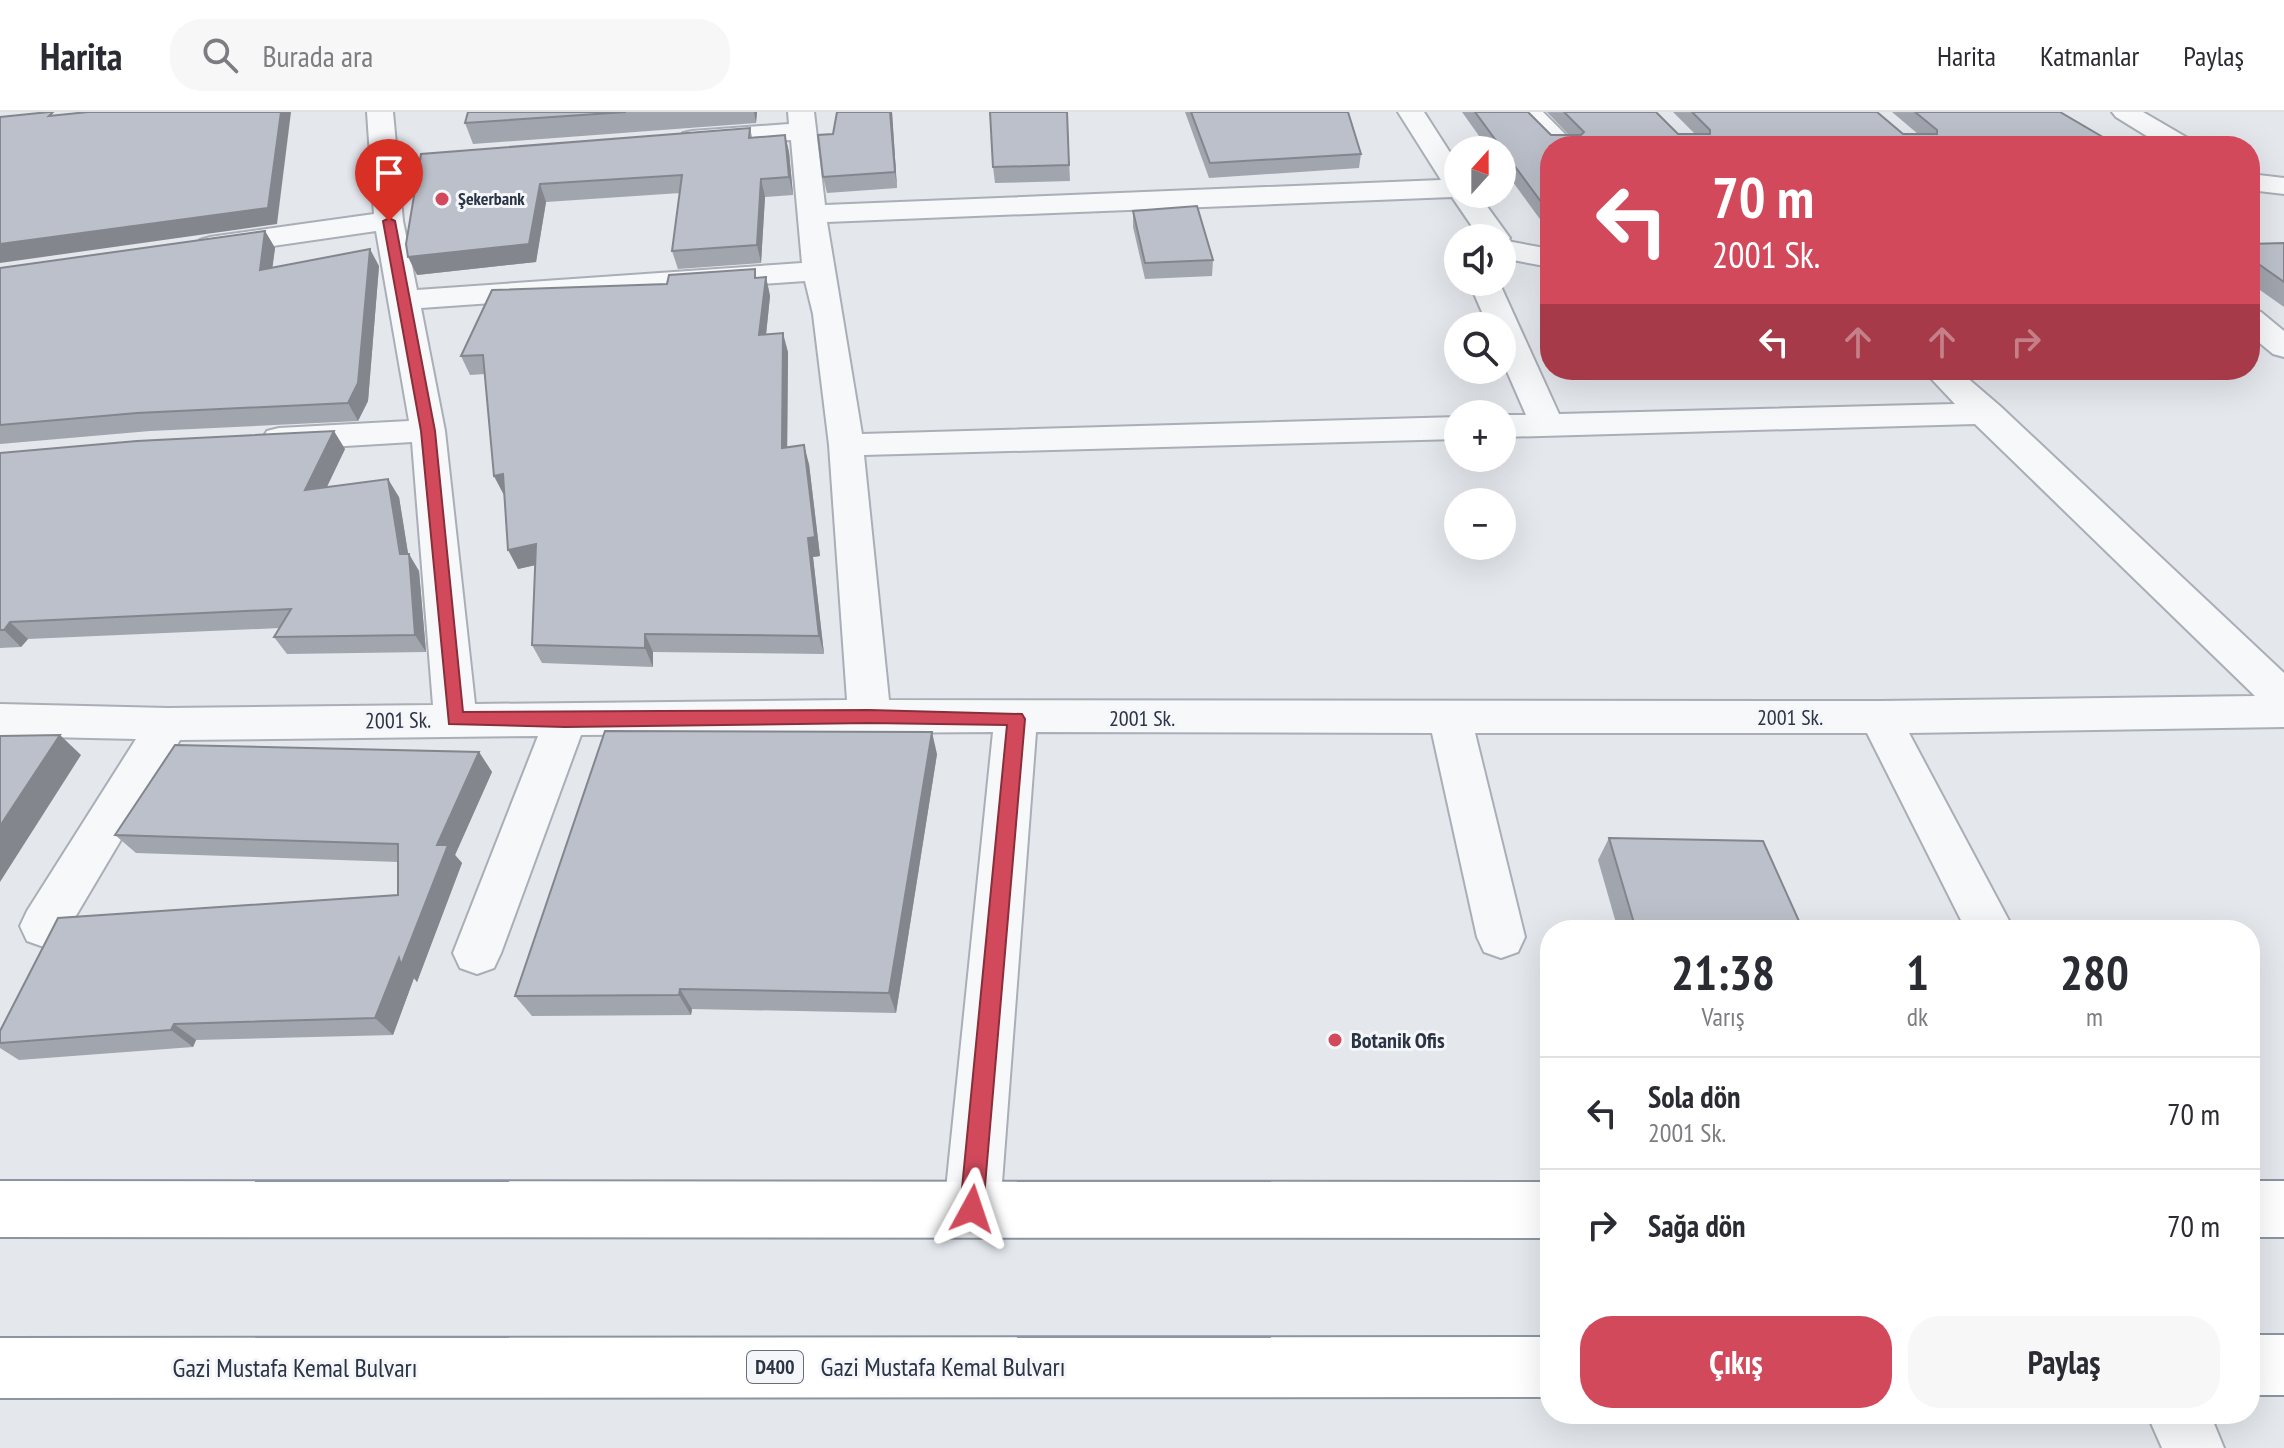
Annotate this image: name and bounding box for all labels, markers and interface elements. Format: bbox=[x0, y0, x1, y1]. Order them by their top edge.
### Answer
search box bbox=[170, 19, 730, 91]
text: Harita bbox=[40, 31, 122, 80]
icon: search bbox=[198, 33, 242, 77]
text: Burada ara bbox=[262, 36, 373, 75]
text: Harita bbox=[1937, 37, 1996, 74]
text: Katmanlar bbox=[2040, 37, 2139, 74]
text: Paylaş bbox=[2183, 37, 2244, 74]
north arrow bbox=[1444, 136, 1516, 208]
map controls bbox=[1444, 136, 1516, 560]
pin bbox=[355, 139, 423, 221]
icon: arrive bbox=[367, 151, 411, 195]
text: 70 m bbox=[1712, 161, 1814, 233]
icon: left bbox=[1580, 168, 1684, 272]
place label: Şekerbank bbox=[458, 187, 525, 210]
marker: Şekerbank bbox=[433, 190, 451, 208]
button: sound bbox=[1444, 224, 1516, 296]
text: 2001 Sk. bbox=[1712, 231, 1820, 278]
button: search bbox=[1444, 312, 1516, 384]
icon: left bbox=[1752, 320, 1796, 364]
icon: ahead bbox=[1836, 320, 1880, 364]
icon: ahead bbox=[1920, 320, 1964, 364]
icon: right bbox=[2004, 320, 2048, 364]
button: + bbox=[1444, 400, 1516, 472]
button: − bbox=[1444, 488, 1516, 560]
street label: 2001 Sk. bbox=[1757, 703, 1823, 731]
street label: 2001 Sk. bbox=[1109, 704, 1175, 732]
street label: 2001 Sk. bbox=[365, 705, 431, 735]
text: 21:38 bbox=[1671, 941, 1775, 1003]
text: 1 bbox=[1906, 941, 1929, 1003]
text: 280 bbox=[2060, 941, 2129, 1003]
text: Varış bbox=[1702, 1000, 1744, 1033]
text: dk bbox=[1907, 1000, 1928, 1033]
text: m bbox=[2086, 1000, 2103, 1033]
place label: Botanik Ofis bbox=[1351, 1026, 1445, 1054]
marker: Botanik Ofis bbox=[1326, 1031, 1344, 1049]
text: Sola dön bbox=[1648, 1077, 1741, 1116]
icon: left bbox=[1580, 1091, 1624, 1135]
text: 70 m bbox=[2167, 1094, 2220, 1133]
text: 2001 Sk. bbox=[1648, 1116, 1726, 1149]
position arrow bbox=[930, 1167, 1014, 1251]
icon: right bbox=[1580, 1203, 1624, 1247]
text: Sağa dön bbox=[1648, 1206, 1746, 1245]
text: 70 m bbox=[2167, 1206, 2220, 1245]
button: Çıkış bbox=[1580, 1316, 1892, 1408]
button: Paylaş bbox=[1908, 1316, 2220, 1408]
street label: Gazi Mustafa Kemal Bulvarı bbox=[821, 1350, 1065, 1383]
street label: Gazi Mustafa Kemal Bulvarı bbox=[173, 1351, 417, 1384]
road number: D400 bbox=[747, 1351, 803, 1383]

